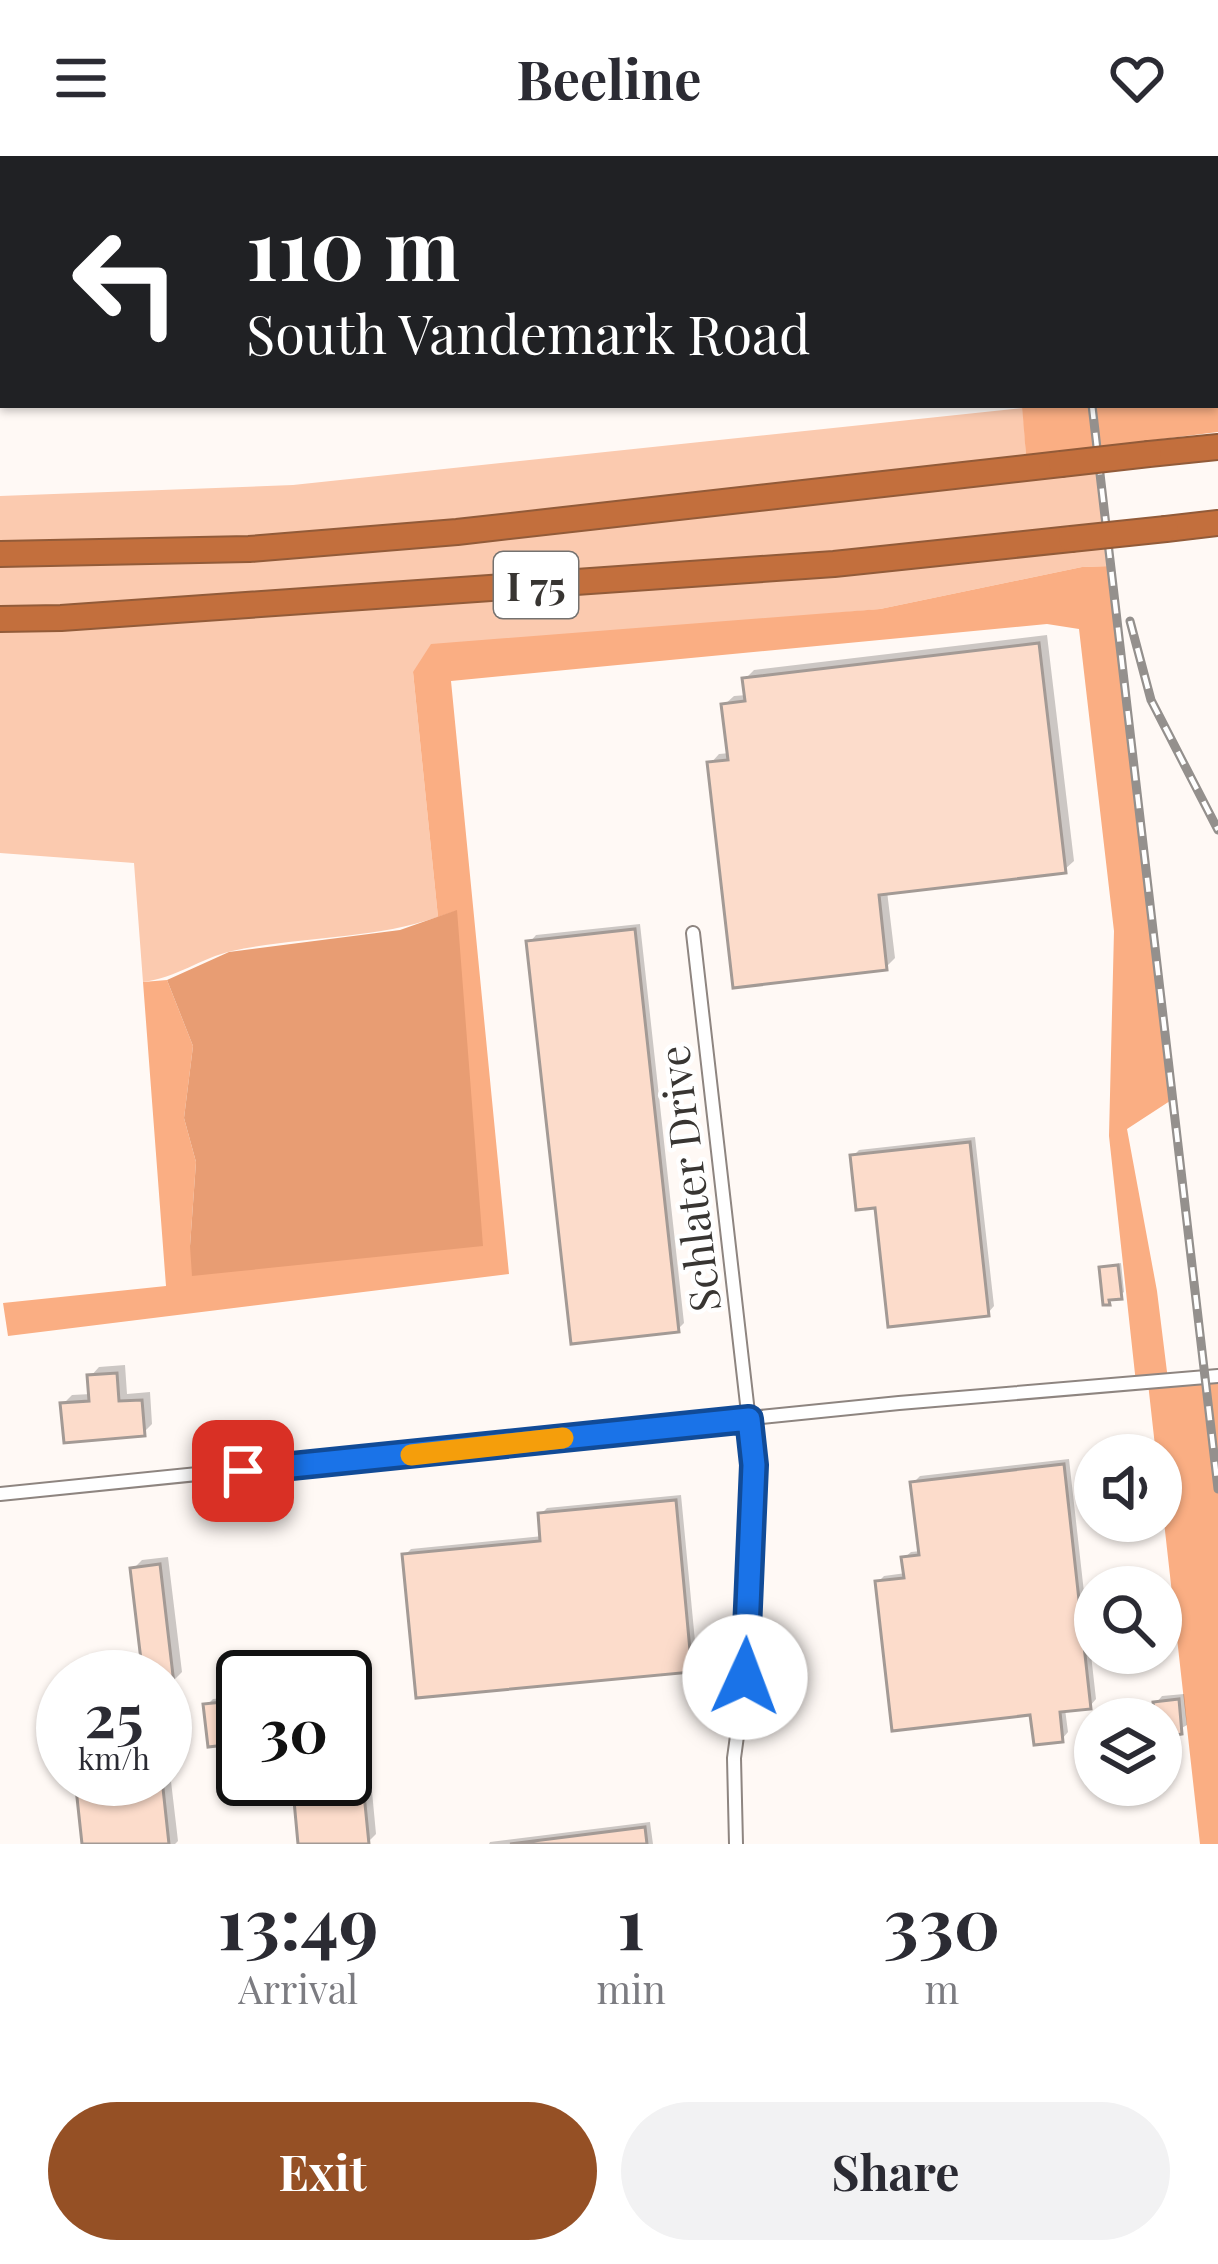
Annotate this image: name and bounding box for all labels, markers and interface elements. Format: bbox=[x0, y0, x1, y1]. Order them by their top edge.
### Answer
text: Beeline bbox=[517, 42, 701, 114]
icon: menu bbox=[48, 45, 114, 111]
icon: heart bbox=[1104, 45, 1170, 111]
text: 110 m bbox=[246, 190, 460, 302]
icon: left bbox=[48, 204, 204, 360]
text: South Vandemark Road bbox=[246, 297, 810, 369]
road number: I 75 bbox=[494, 552, 578, 618]
street label: Schlater Drive bbox=[644, 1043, 732, 1315]
pin bbox=[192, 1420, 294, 1522]
map controls bbox=[1074, 1434, 1182, 1806]
button: sound bbox=[1074, 1434, 1182, 1542]
icon: arrive bbox=[210, 1438, 276, 1504]
button: search bbox=[1074, 1566, 1182, 1674]
position arrow bbox=[682, 1614, 808, 1740]
speed limit sign: 30 bbox=[216, 1650, 372, 1806]
text: 25 bbox=[85, 1673, 143, 1753]
button: layers bbox=[1074, 1698, 1182, 1806]
text: km/h bbox=[78, 1738, 150, 1778]
text: 13:49 bbox=[218, 1872, 379, 1968]
text: 1 bbox=[617, 1872, 645, 1968]
text: 330 bbox=[884, 1872, 1000, 1968]
text: Arrival bbox=[238, 1962, 358, 2014]
text: min bbox=[596, 1962, 666, 2014]
text: m bbox=[925, 1962, 959, 2014]
button: Exit bbox=[48, 2102, 597, 2240]
button: Share bbox=[621, 2102, 1170, 2240]

